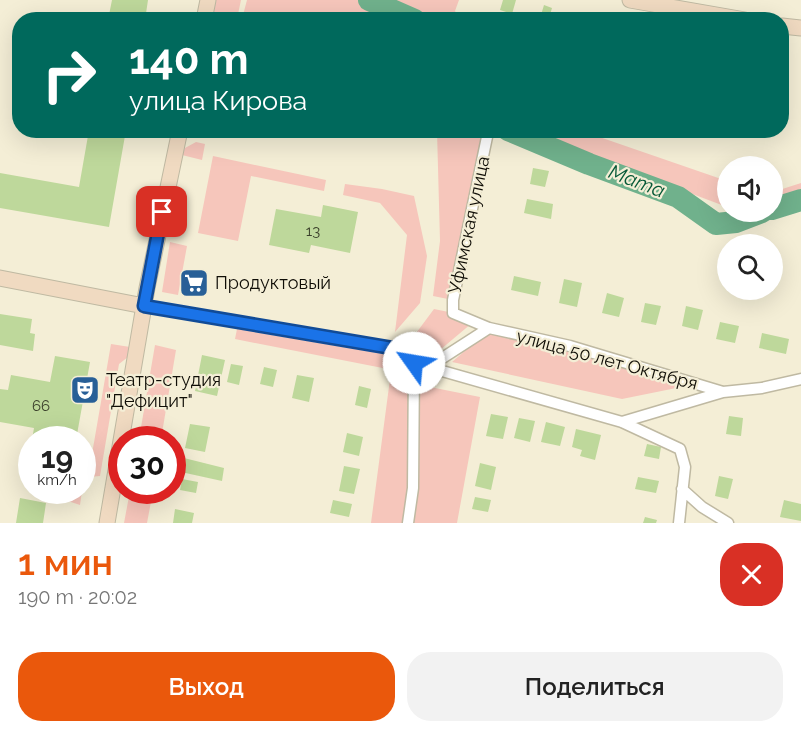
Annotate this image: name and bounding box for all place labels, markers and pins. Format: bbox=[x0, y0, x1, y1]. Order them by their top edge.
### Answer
pin bbox=[136, 186, 187, 237]
supermarket icon: Продуктовый bbox=[178, 267, 210, 299]
place label: Продуктовый bbox=[215, 272, 331, 293]
place label: Театр-студия "Дефицит" bbox=[106, 369, 221, 411]
theatre icon: Театр-студия "Дефицит" bbox=[69, 374, 101, 406]

